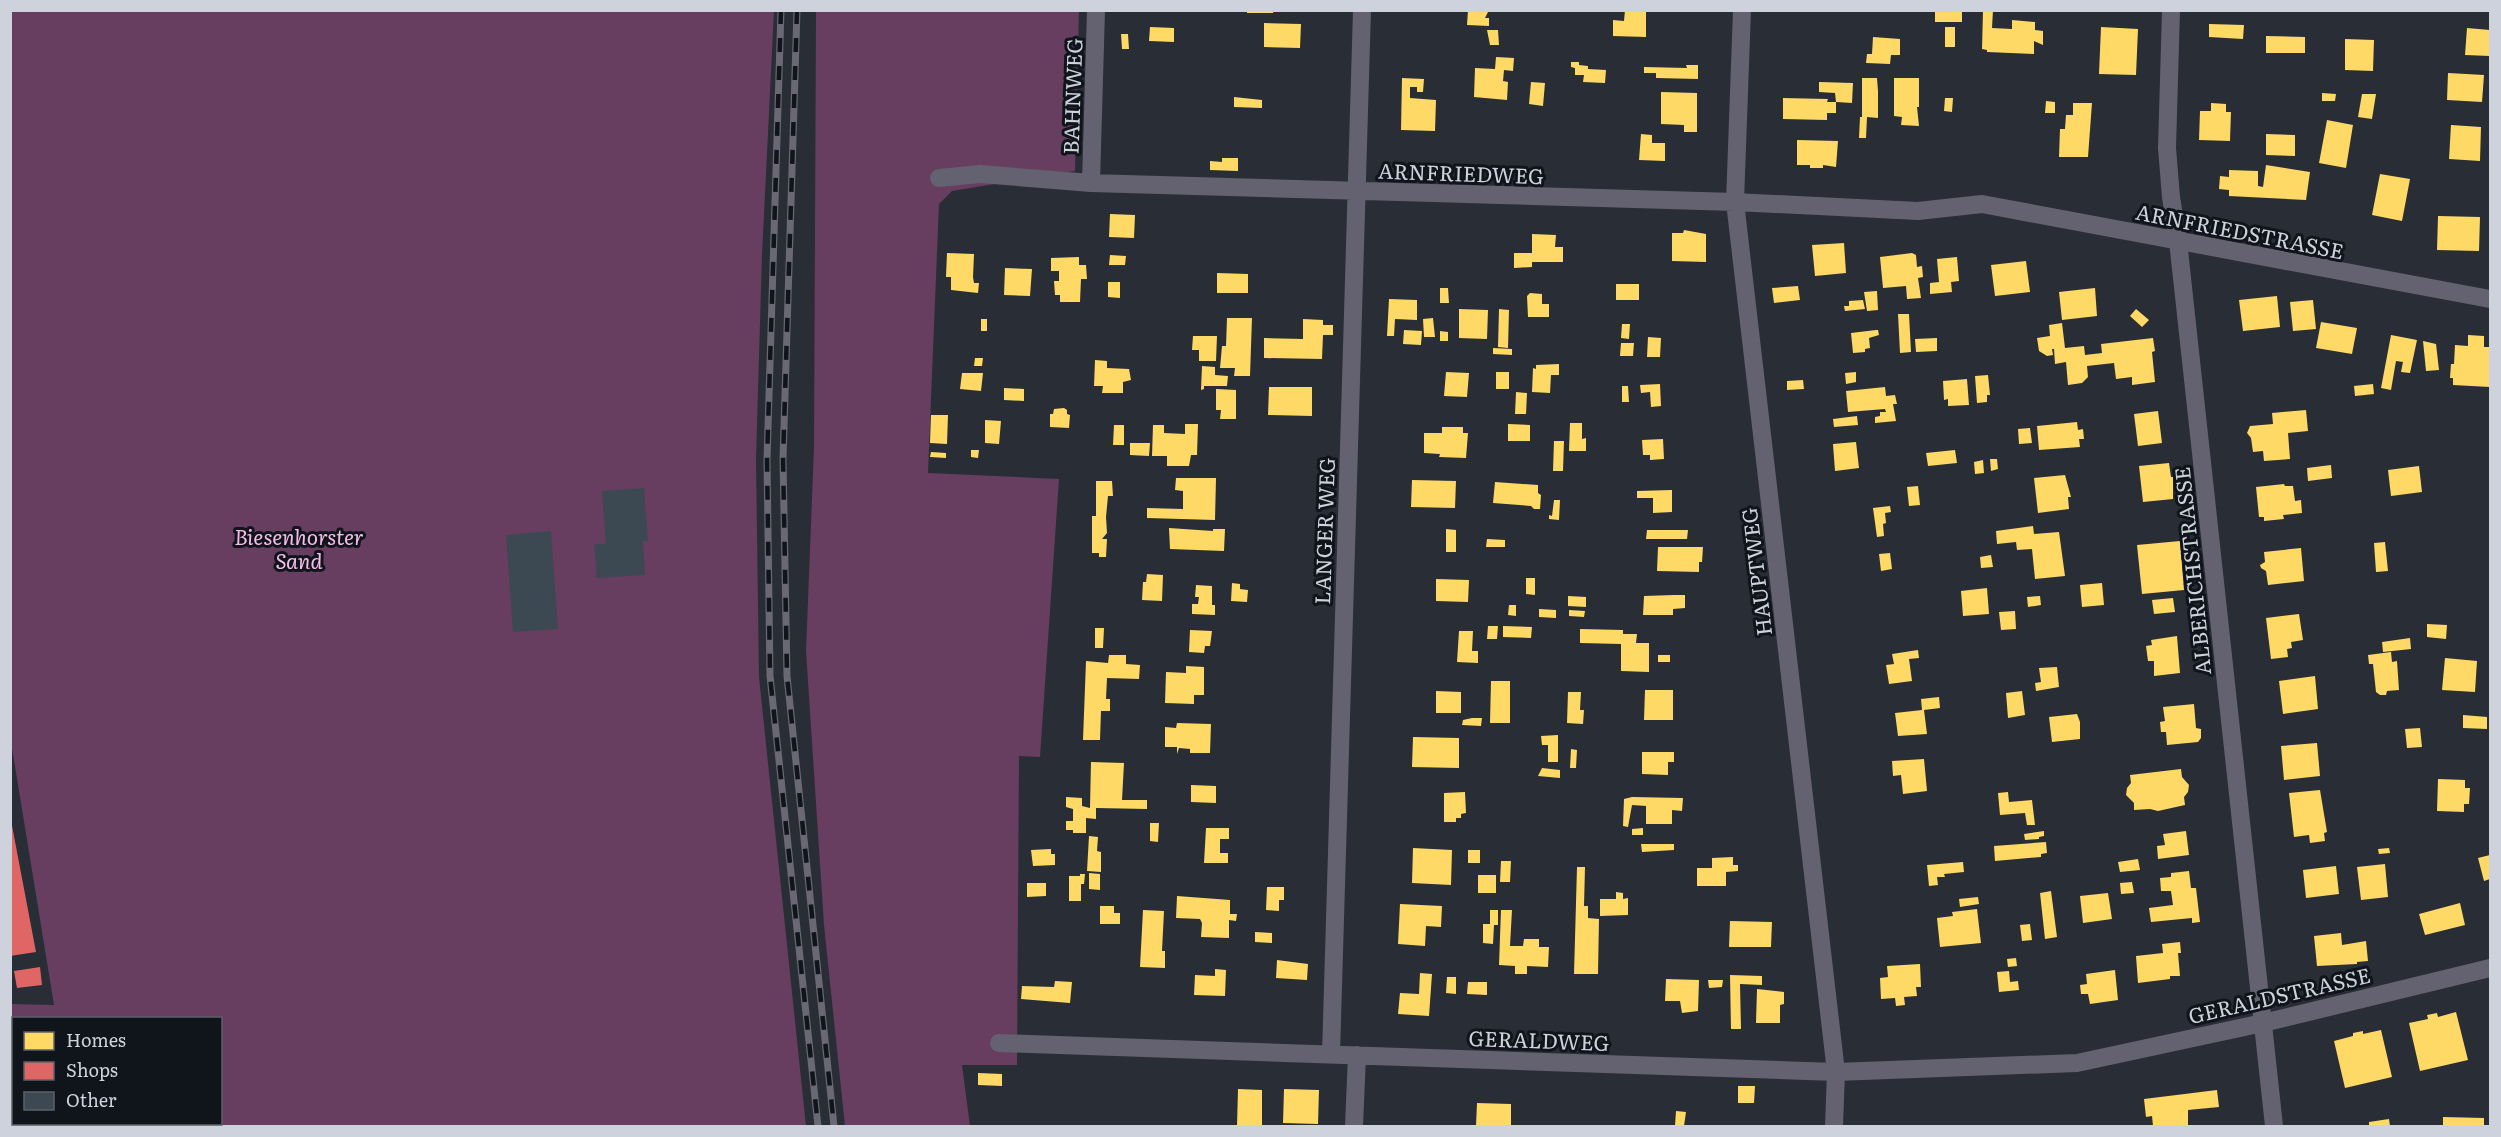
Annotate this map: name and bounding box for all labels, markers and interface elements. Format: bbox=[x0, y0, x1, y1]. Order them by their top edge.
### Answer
street label: BAHNWEG bbox=[1053, 37, 1089, 155]
street label: ARNFRIEDWEG bbox=[1377, 154, 1545, 190]
street label: ARNFRIEDSTRASSE bbox=[2133, 195, 2347, 265]
street label: LANGER WEG bbox=[1305, 457, 1341, 605]
street label: ALBERICHSTRASSE bbox=[2165, 465, 2217, 677]
street label: HAUPTWEG bbox=[1732, 506, 1778, 638]
park label: Biesenhorster Sand bbox=[234, 520, 364, 575]
street label: GERALDSTRASSE bbox=[2185, 958, 2373, 1030]
legend bbox=[12, 1017, 222, 1125]
street label: GERALDWEG bbox=[1468, 1021, 1610, 1057]
text: Homes bbox=[66, 1026, 126, 1053]
text: Shops bbox=[66, 1056, 118, 1083]
text: Other bbox=[66, 1086, 117, 1113]

